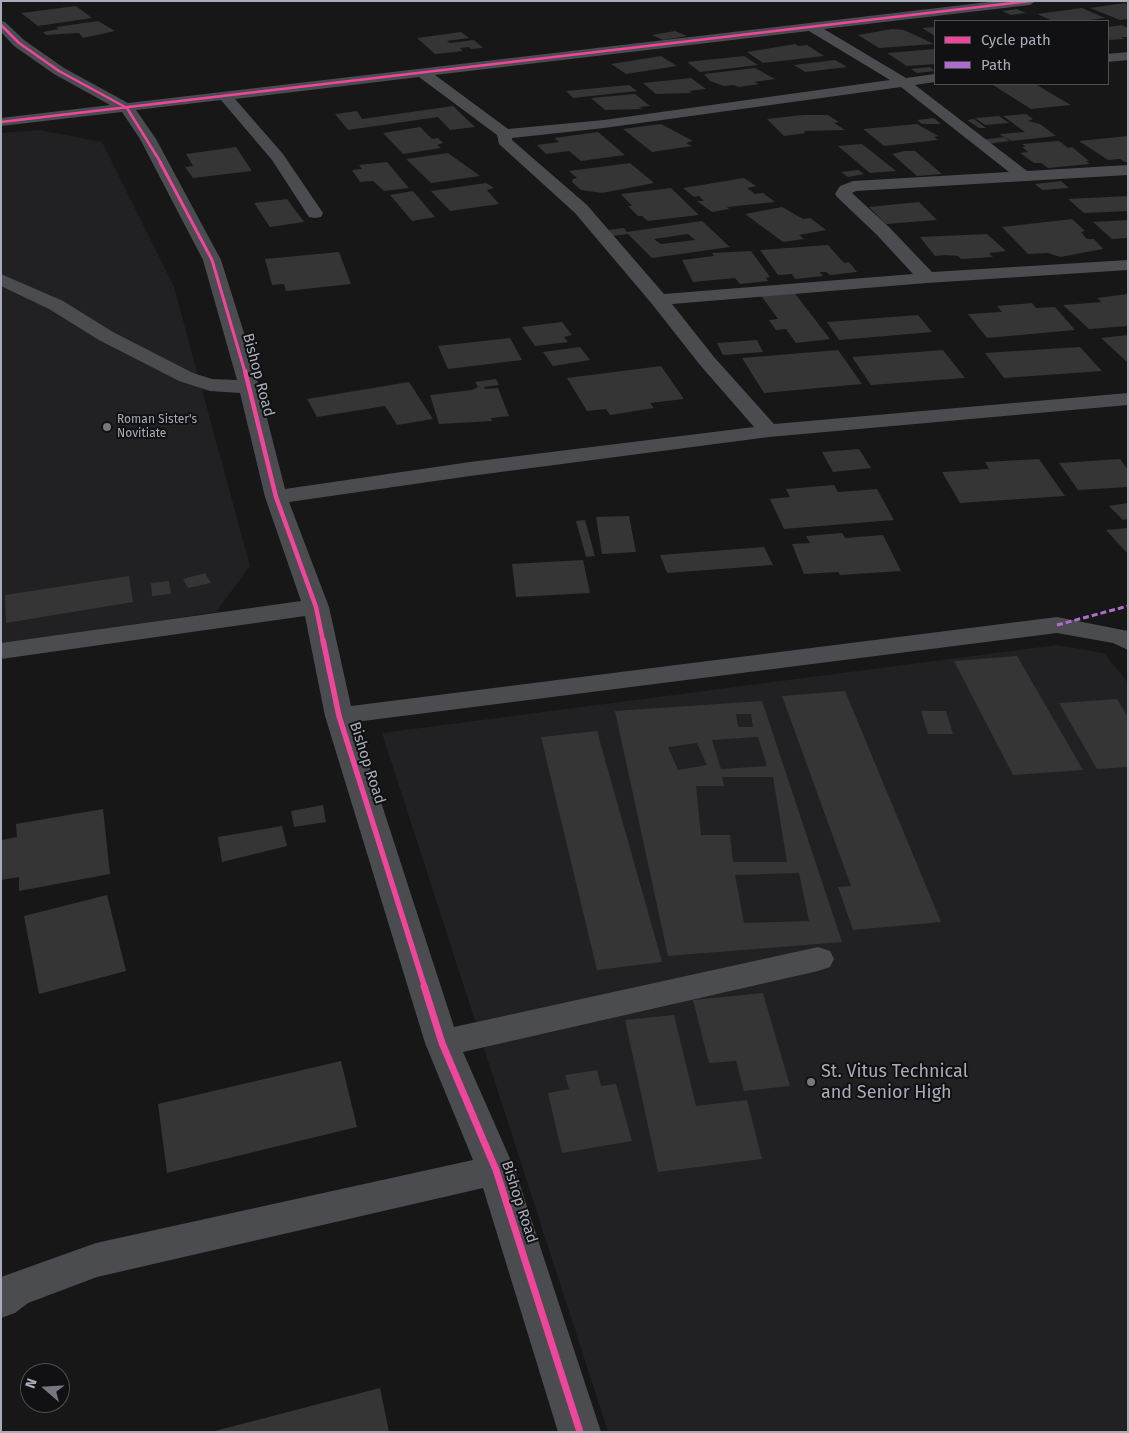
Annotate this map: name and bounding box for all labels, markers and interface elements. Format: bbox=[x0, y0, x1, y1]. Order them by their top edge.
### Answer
legend bbox=[934, 20, 1109, 85]
text: Cycle path bbox=[981, 31, 1051, 49]
text: Path bbox=[981, 56, 1011, 74]
street label: Bishop Road bbox=[238, 331, 278, 419]
place label: Roman Sister's Novitiate bbox=[117, 413, 197, 441]
marker: Roman Sister's Novitiate bbox=[101, 421, 113, 433]
street label: Bishop Road bbox=[345, 720, 389, 806]
place label: St. Vitus Technical and Senior High bbox=[821, 1061, 968, 1104]
marker: St. Vitus Technical and Senior High bbox=[805, 1076, 817, 1088]
street label: Bishop Road bbox=[497, 1159, 541, 1245]
north arrow bbox=[20, 1363, 70, 1413]
text: N bbox=[22, 1376, 41, 1390]

